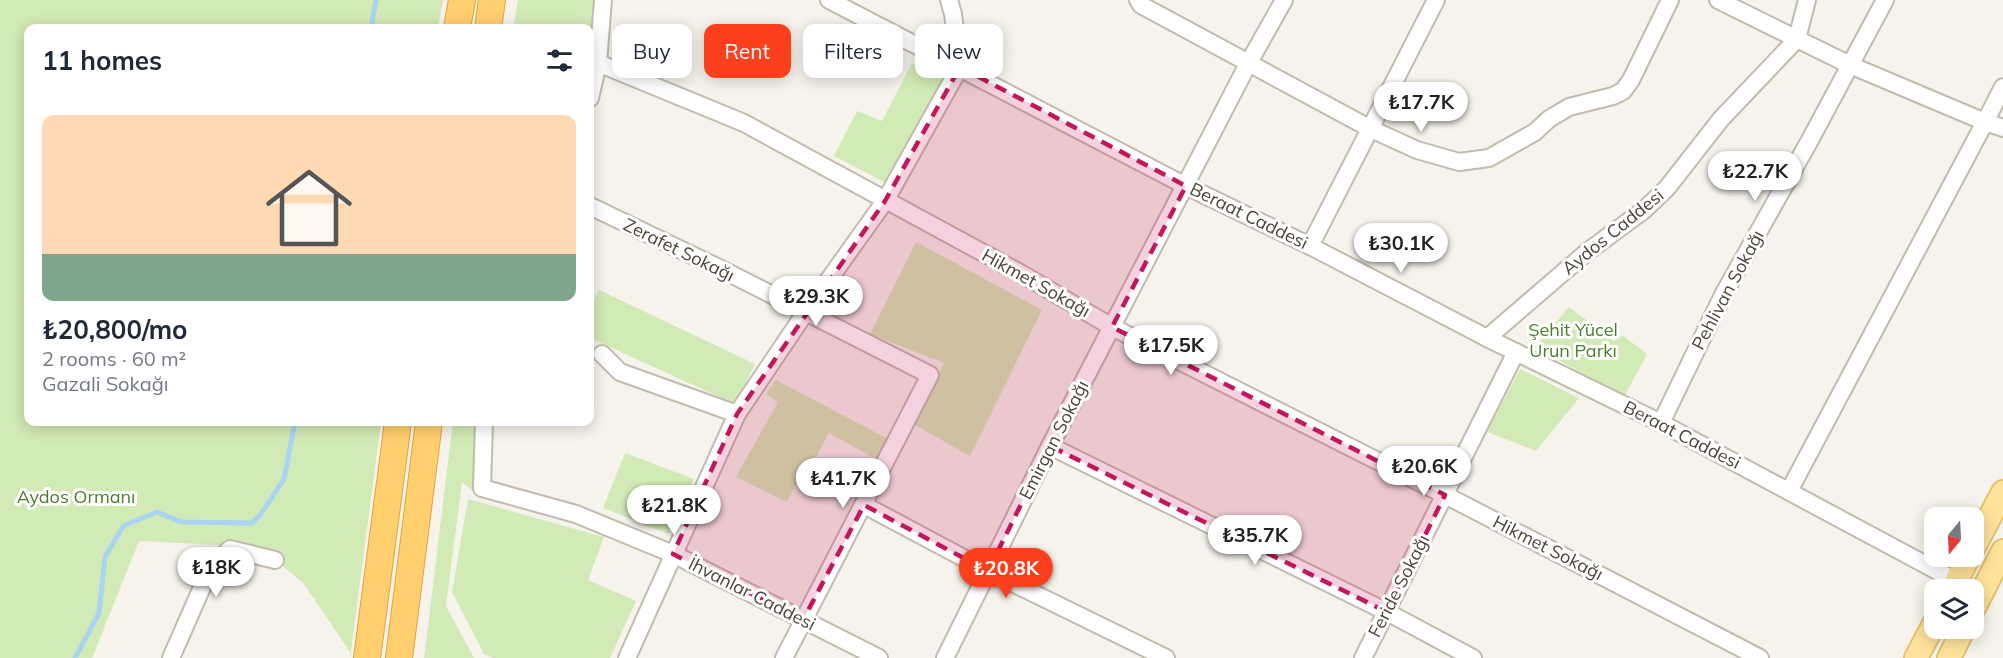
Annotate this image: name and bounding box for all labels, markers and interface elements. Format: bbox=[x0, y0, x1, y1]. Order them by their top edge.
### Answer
chip: Buy bbox=[612, 24, 692, 78]
chip: Rent bbox=[704, 24, 791, 78]
chip: Filters bbox=[803, 24, 903, 78]
chip: New bbox=[915, 24, 1003, 78]
text: 11 homes bbox=[42, 44, 162, 77]
icon: filters bbox=[543, 44, 576, 77]
pin: ₺17.7K bbox=[1372, 82, 1470, 133]
text: ₺17.7K bbox=[1388, 89, 1454, 114]
pin: ₺22.7K bbox=[1706, 151, 1804, 202]
icon: home bbox=[255, 154, 363, 262]
text: ₺22.7K bbox=[1722, 158, 1788, 183]
street label: Beraat Caddesi bbox=[1186, 177, 1312, 254]
street label: Aydos Caddesi bbox=[1557, 184, 1668, 280]
street label: Zerafet Sokağı bbox=[620, 213, 739, 286]
pin: ₺30.1K bbox=[1352, 223, 1450, 274]
street label: Pehlivan Sokağı bbox=[1686, 226, 1769, 354]
text: ₺30.1K bbox=[1368, 230, 1434, 255]
street label: Hikmet Sokağı bbox=[978, 243, 1095, 322]
pin: ₺29.3K bbox=[767, 276, 865, 327]
text: ₺29.3K bbox=[783, 283, 849, 308]
text: ₺20,800/mo bbox=[42, 313, 187, 346]
park label: Şehit Yücel Urun Parkı bbox=[1528, 318, 1618, 362]
pin: ₺17.5K bbox=[1122, 325, 1220, 376]
text: ₺17.5K bbox=[1138, 332, 1204, 357]
text: 2 rooms · 60 m² bbox=[42, 346, 186, 371]
text: Gazali Sokağı bbox=[42, 371, 169, 396]
street label: Emirgan Sokağı bbox=[1014, 376, 1093, 503]
street label: Beraat Caddesi bbox=[1620, 395, 1745, 474]
pin: ₺20.6K bbox=[1375, 446, 1473, 497]
text: ₺20.6K bbox=[1391, 453, 1457, 478]
pin: ₺41.7K bbox=[794, 458, 892, 509]
text: ₺41.7K bbox=[810, 465, 876, 490]
park label: Aydos Ormanı bbox=[17, 485, 135, 508]
pin: ₺21.8K bbox=[625, 485, 723, 536]
text: ₺21.8K bbox=[641, 492, 707, 517]
north arrow bbox=[1924, 507, 1984, 567]
map controls bbox=[1924, 507, 1984, 639]
street label: Hikmet Sokağı bbox=[1489, 510, 1607, 585]
pin: ₺35.7K bbox=[1206, 515, 1304, 566]
text: ₺35.7K bbox=[1222, 522, 1288, 547]
street label: Feride Sokağı bbox=[1363, 531, 1434, 641]
pin: ₺18K bbox=[180, 547, 252, 598]
pin: ₺20.8K bbox=[957, 548, 1055, 599]
street label: İhvanlar Caddesi bbox=[685, 552, 820, 635]
text: ₺18K bbox=[191, 554, 241, 579]
text: ₺20.8K bbox=[973, 555, 1039, 580]
button: layers bbox=[1924, 579, 1984, 639]

